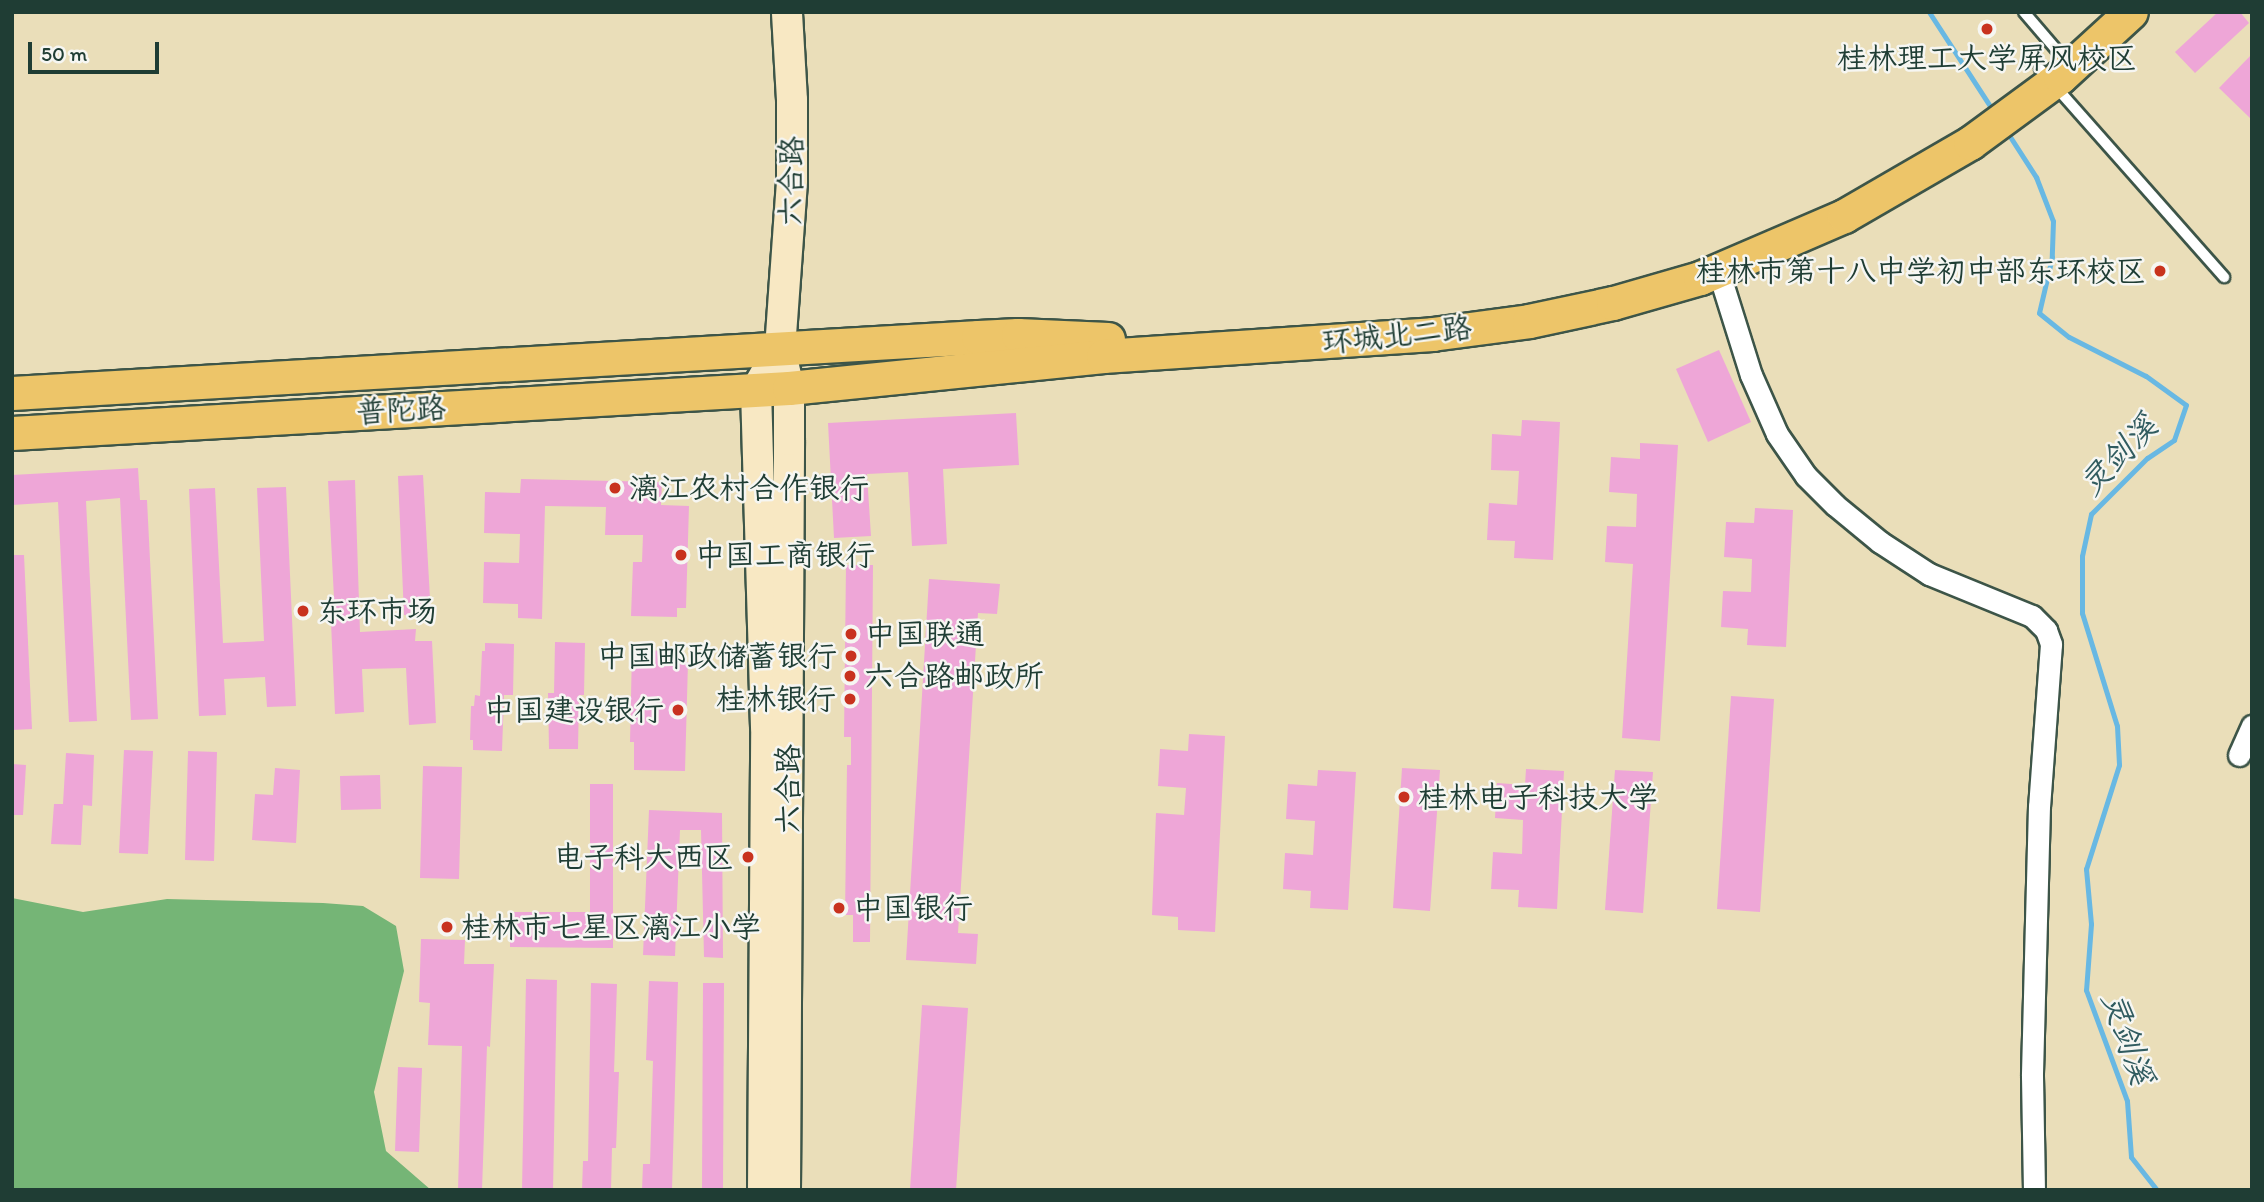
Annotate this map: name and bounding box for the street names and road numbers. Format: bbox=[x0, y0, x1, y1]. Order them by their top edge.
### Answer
street label: 六合路 bbox=[772, 136, 810, 226]
street label: 环城北二路 bbox=[1321, 309, 1473, 361]
street label: 普陀路 bbox=[355, 390, 447, 430]
street label: 六合路 bbox=[770, 744, 806, 834]

